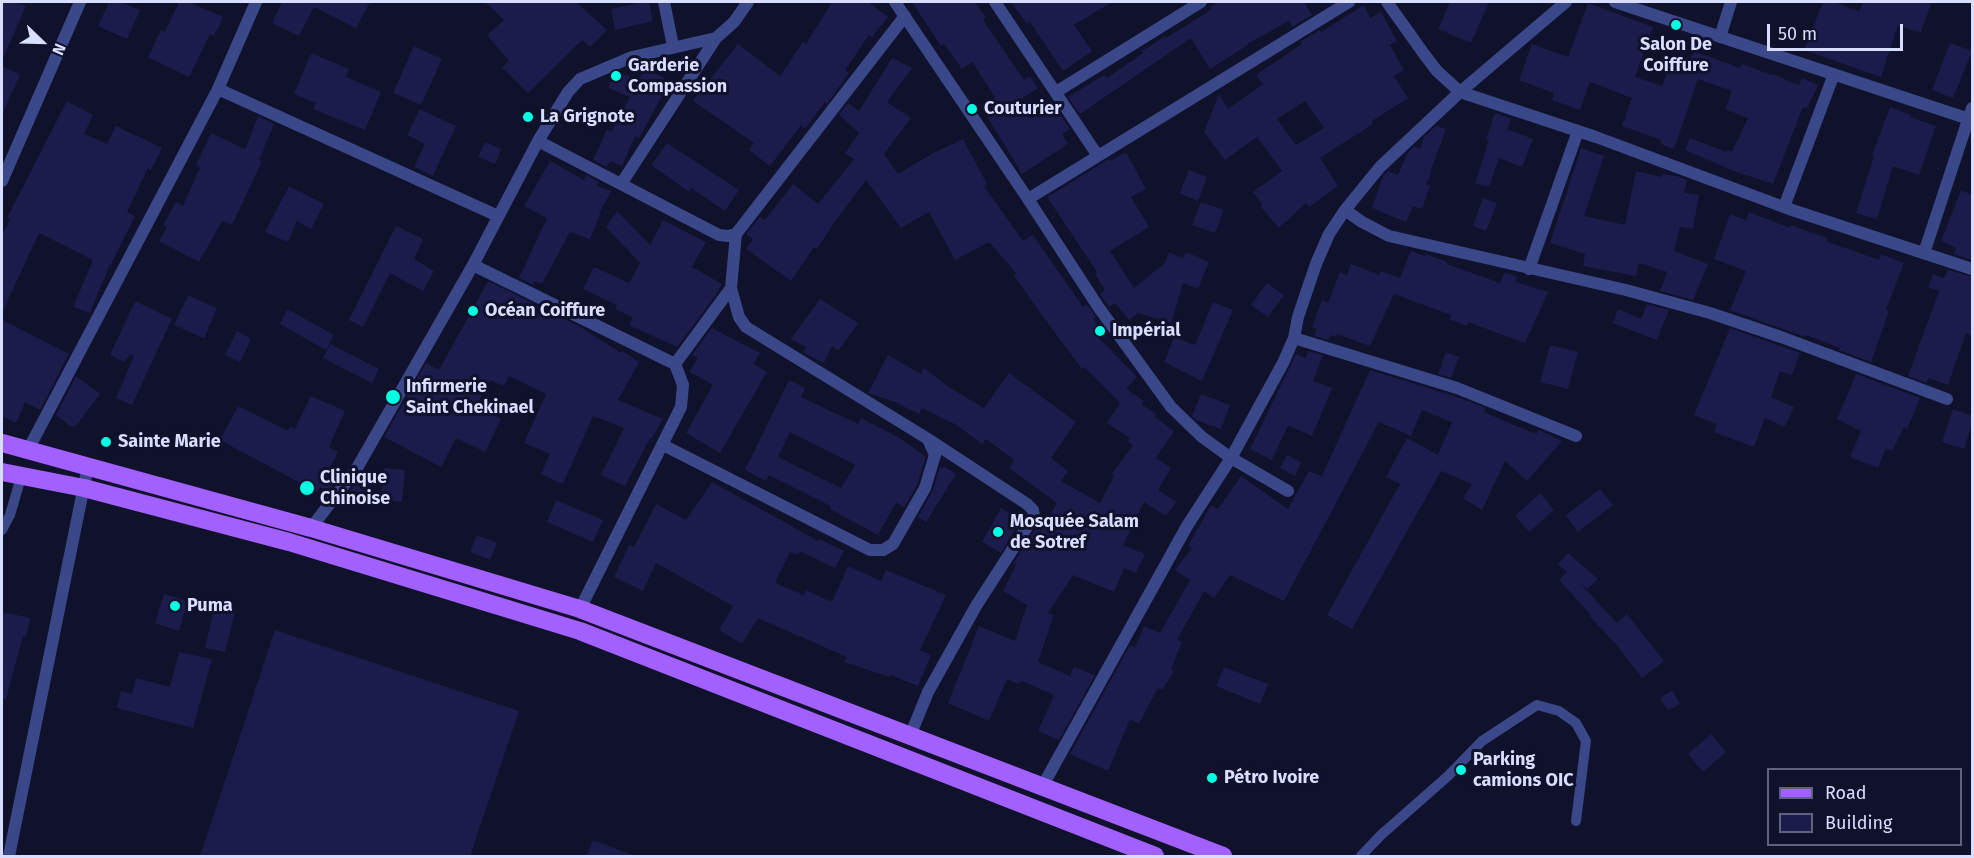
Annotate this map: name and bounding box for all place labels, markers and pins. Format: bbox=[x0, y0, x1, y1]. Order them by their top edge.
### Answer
marker: Salon De Coiffure bbox=[1669, 18, 1683, 32]
place label: Salon De Coiffure bbox=[1640, 34, 1712, 76]
place label: Garderie Compassion bbox=[628, 55, 727, 98]
marker: Garderie Compassion bbox=[609, 69, 623, 83]
place label: Couturier bbox=[984, 98, 1061, 120]
marker: Couturier bbox=[965, 102, 979, 116]
place label: La Grignote bbox=[540, 106, 634, 128]
marker: La Grignote bbox=[521, 110, 535, 124]
place label: Océan Coiffure bbox=[485, 300, 605, 322]
marker: Océan Coiffure bbox=[466, 304, 480, 318]
place label: Impérial bbox=[1112, 320, 1180, 342]
marker: Impérial bbox=[1093, 324, 1107, 338]
place label: Infirmerie Saint Chekinael bbox=[406, 376, 534, 418]
marker: Infirmerie Saint Chekinael bbox=[384, 388, 402, 406]
place label: Sainte Marie bbox=[118, 431, 221, 453]
marker: Sainte Marie bbox=[99, 435, 113, 449]
place label: Clinique Chinoise bbox=[320, 467, 390, 510]
marker: Clinique Chinoise bbox=[298, 479, 316, 497]
place label: Mosquée Salam de Sotref bbox=[1010, 511, 1139, 554]
marker: Mosquée Salam de Sotref bbox=[991, 525, 1005, 539]
place label: Puma bbox=[187, 595, 233, 617]
marker: Puma bbox=[168, 599, 182, 613]
place label: Parking camions OIC bbox=[1473, 749, 1574, 792]
marker: Parking camions OIC bbox=[1454, 763, 1468, 777]
place label: Pétro Ivoire bbox=[1224, 767, 1319, 789]
marker: Pétro Ivoire bbox=[1205, 771, 1219, 785]

